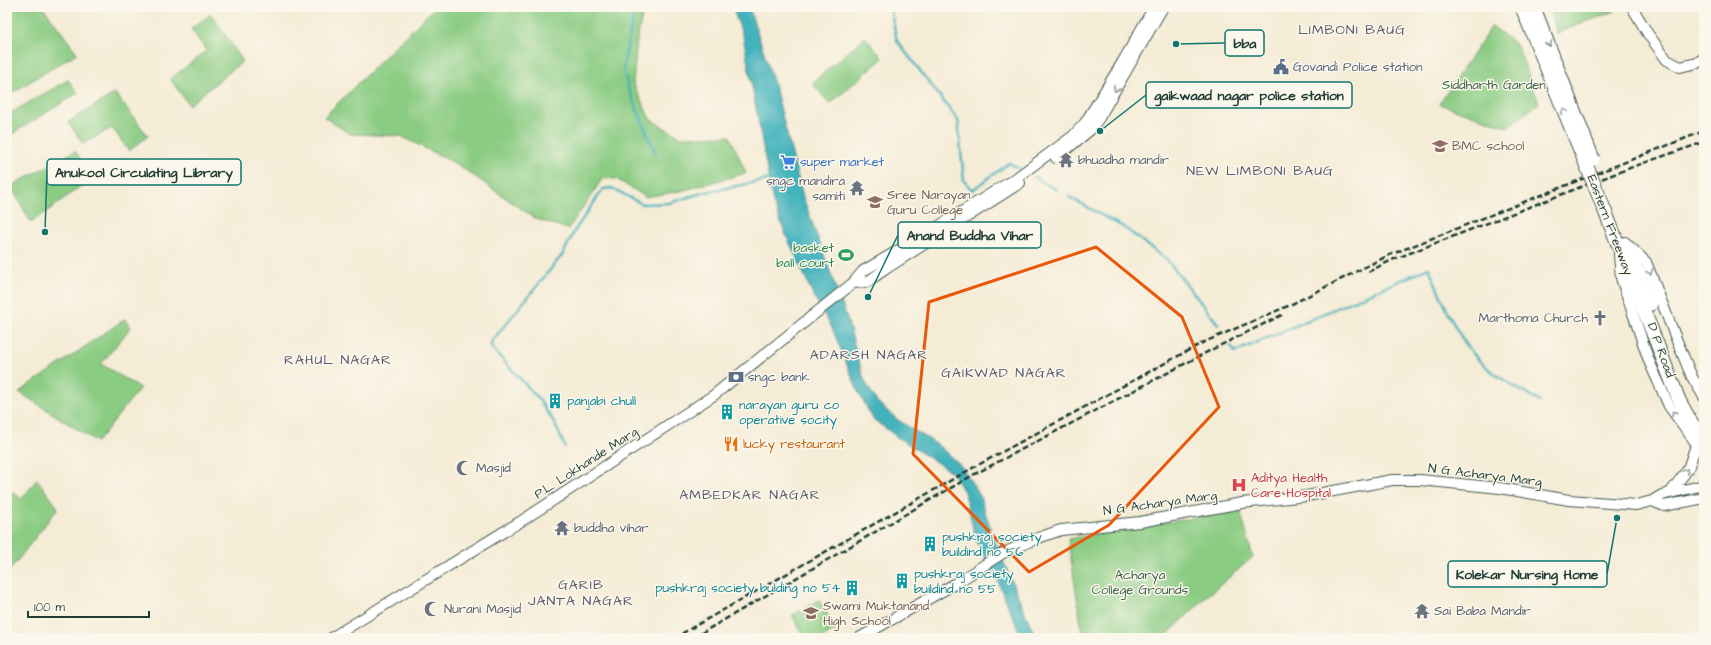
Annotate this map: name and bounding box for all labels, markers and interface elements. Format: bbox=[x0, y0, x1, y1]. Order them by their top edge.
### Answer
district label: LIMBONI BAUG bbox=[1298, 20, 1406, 40]
callout: bba bbox=[1225, 30, 1264, 56]
text: bba bbox=[1234, 34, 1257, 54]
one-way arrow bbox=[1544, 41, 1552, 48]
public building icon: Govandi Police station bbox=[1272, 58, 1290, 76]
place label: Govandi Police station bbox=[1293, 58, 1423, 76]
park label: Siddharth Garden bbox=[1442, 76, 1546, 94]
callout: gaikwaad nagar police station bbox=[1146, 82, 1352, 108]
one-way arrow bbox=[1113, 85, 1120, 92]
text: gaikwaad nagar police station bbox=[1154, 86, 1344, 107]
one-way arrow bbox=[1560, 107, 1568, 114]
school or university icon: BMC school bbox=[1431, 137, 1449, 155]
place label: BMC school bbox=[1452, 137, 1524, 155]
temple icon: bhuadha mandir bbox=[1057, 151, 1075, 169]
place label: bhuadha mandir bbox=[1078, 151, 1169, 169]
supermarket icon: super market bbox=[779, 153, 797, 171]
place label: super market bbox=[800, 153, 885, 171]
callout: Anukool Circulating Library bbox=[47, 159, 241, 185]
district label: NEW LIMBONI BAUG bbox=[1186, 161, 1334, 181]
text: Anukool Circulating Library bbox=[55, 163, 233, 184]
place label: sngc mandira samiti bbox=[766, 172, 845, 205]
street label: Eastern Freeway bbox=[1582, 172, 1637, 278]
temple icon: sngc mandira samiti bbox=[848, 179, 866, 197]
place label: Sree Narayan Guru College bbox=[887, 186, 971, 220]
school or university icon: Sree Narayan Guru College bbox=[866, 193, 884, 211]
callout: Anand Buddha Vihar bbox=[898, 222, 1041, 248]
text: Anand Buddha Vihar bbox=[907, 226, 1034, 246]
place label: basket ball court bbox=[776, 239, 835, 272]
sports icon: basket ball court bbox=[837, 246, 855, 264]
one-way arrow bbox=[1645, 268, 1653, 275]
place label: Marthoma Church bbox=[1478, 309, 1589, 327]
church icon: Marthoma Church bbox=[1591, 309, 1609, 327]
street label: D P Road bbox=[1643, 320, 1679, 380]
district label: ADARSH NAGAR bbox=[810, 345, 928, 365]
district label: RAHUL NAGAR bbox=[284, 350, 392, 370]
district label: GAIKWAD NAGAR bbox=[941, 363, 1067, 383]
bank icon: sngc bank bbox=[727, 368, 745, 386]
place label: sngc bank bbox=[748, 368, 810, 387]
building icon: panjabi chull bbox=[546, 392, 564, 410]
place label: panjabi chull bbox=[567, 392, 636, 410]
place label: narayan guru co operative socity bbox=[739, 396, 840, 430]
building icon: narayan guru co operative socity bbox=[718, 403, 736, 421]
one-way arrow bbox=[1672, 410, 1679, 417]
street label: P.L. Lokhande Marg bbox=[531, 423, 642, 504]
restaurant icon: lucky restaurant bbox=[722, 435, 740, 453]
place label: lucky restaurant bbox=[743, 435, 846, 454]
mosque icon: Masjid bbox=[455, 459, 473, 477]
place label: Masjid bbox=[476, 459, 511, 477]
street label: N G Acharya Marg bbox=[1427, 459, 1543, 492]
one-way arrow bbox=[1682, 468, 1689, 475]
place label: Aditya Health Care Hospital bbox=[1251, 469, 1331, 502]
hospital icon: Aditya Health Care Hospital bbox=[1230, 476, 1248, 494]
district label: AMBEDKAR NAGAR bbox=[679, 485, 821, 505]
street label: N G Acharya Marg bbox=[1102, 486, 1218, 521]
temple icon: buddha vihar bbox=[553, 519, 571, 537]
place label: buddha vihar bbox=[574, 519, 648, 537]
place label: pushkraj society buildind no 56 bbox=[942, 528, 1042, 561]
building icon: pushkraj society buildind no 56 bbox=[921, 535, 939, 553]
callout: Kolekar Nursing Home bbox=[1448, 561, 1607, 587]
place label: pushkraj society buildind no 55 bbox=[914, 565, 1014, 598]
text: Kolekar Nursing Home bbox=[1456, 565, 1599, 586]
park label: Acharya College Grounds bbox=[1092, 566, 1189, 600]
building icon: pushkraj society buildind no 55 bbox=[893, 572, 911, 590]
district label: GARIB JANTA NAGAR bbox=[528, 575, 634, 611]
place label: pushkraj society bulding no 54 bbox=[655, 579, 840, 598]
building icon: pushkraj society bulding no 54 bbox=[843, 579, 861, 597]
scale bar bbox=[28, 593, 149, 619]
place label: Swami Muktanand High School bbox=[823, 597, 930, 631]
text: 100 m bbox=[34, 599, 65, 616]
mosque icon: Nurani Masjid bbox=[423, 600, 441, 618]
place label: Nurani Masjid bbox=[444, 600, 521, 618]
temple icon: Sai Baba Mandir bbox=[1413, 602, 1431, 620]
place label: Sai Baba Mandir bbox=[1434, 602, 1531, 620]
school or university icon: Swami Muktanand High School bbox=[802, 604, 820, 622]

